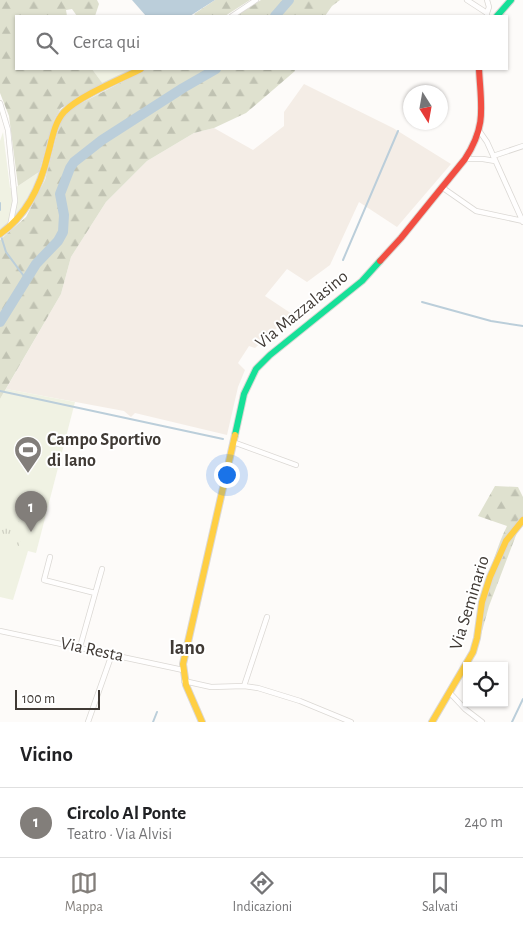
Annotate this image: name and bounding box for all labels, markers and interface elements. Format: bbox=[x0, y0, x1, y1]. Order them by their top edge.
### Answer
search box bbox=[15, 15, 508, 70]
icon: search bbox=[33, 29, 61, 57]
text: Cerca qui bbox=[73, 33, 140, 52]
north arrow bbox=[403, 85, 448, 130]
street label: Via Mazzalasino bbox=[252, 267, 352, 353]
place label: Campo Sportivo di Iano bbox=[47, 431, 161, 470]
sports icon: Campo Sportivo di Iano bbox=[13, 435, 43, 474]
your location bbox=[214, 462, 240, 488]
pin: 1 bbox=[15, 491, 47, 532]
street label: Via Seminario bbox=[447, 554, 493, 652]
street label: Via Resta bbox=[59, 635, 125, 665]
district label: Iano bbox=[169, 638, 205, 658]
map controls bbox=[463, 662, 508, 707]
button: locate bbox=[463, 662, 508, 707]
scale bar bbox=[15, 687, 100, 710]
text: 100 m bbox=[22, 692, 55, 706]
text: Vicino bbox=[20, 744, 73, 765]
text: Circolo Al Ponte bbox=[67, 804, 186, 823]
text: 1 bbox=[33, 814, 39, 830]
text: 240 m bbox=[464, 814, 503, 830]
text: Teatro · Via Alvisi bbox=[67, 826, 172, 842]
tab: Mappa bbox=[65, 869, 103, 916]
tab: Indicazioni bbox=[233, 869, 292, 916]
tab: Salvati bbox=[422, 869, 458, 916]

